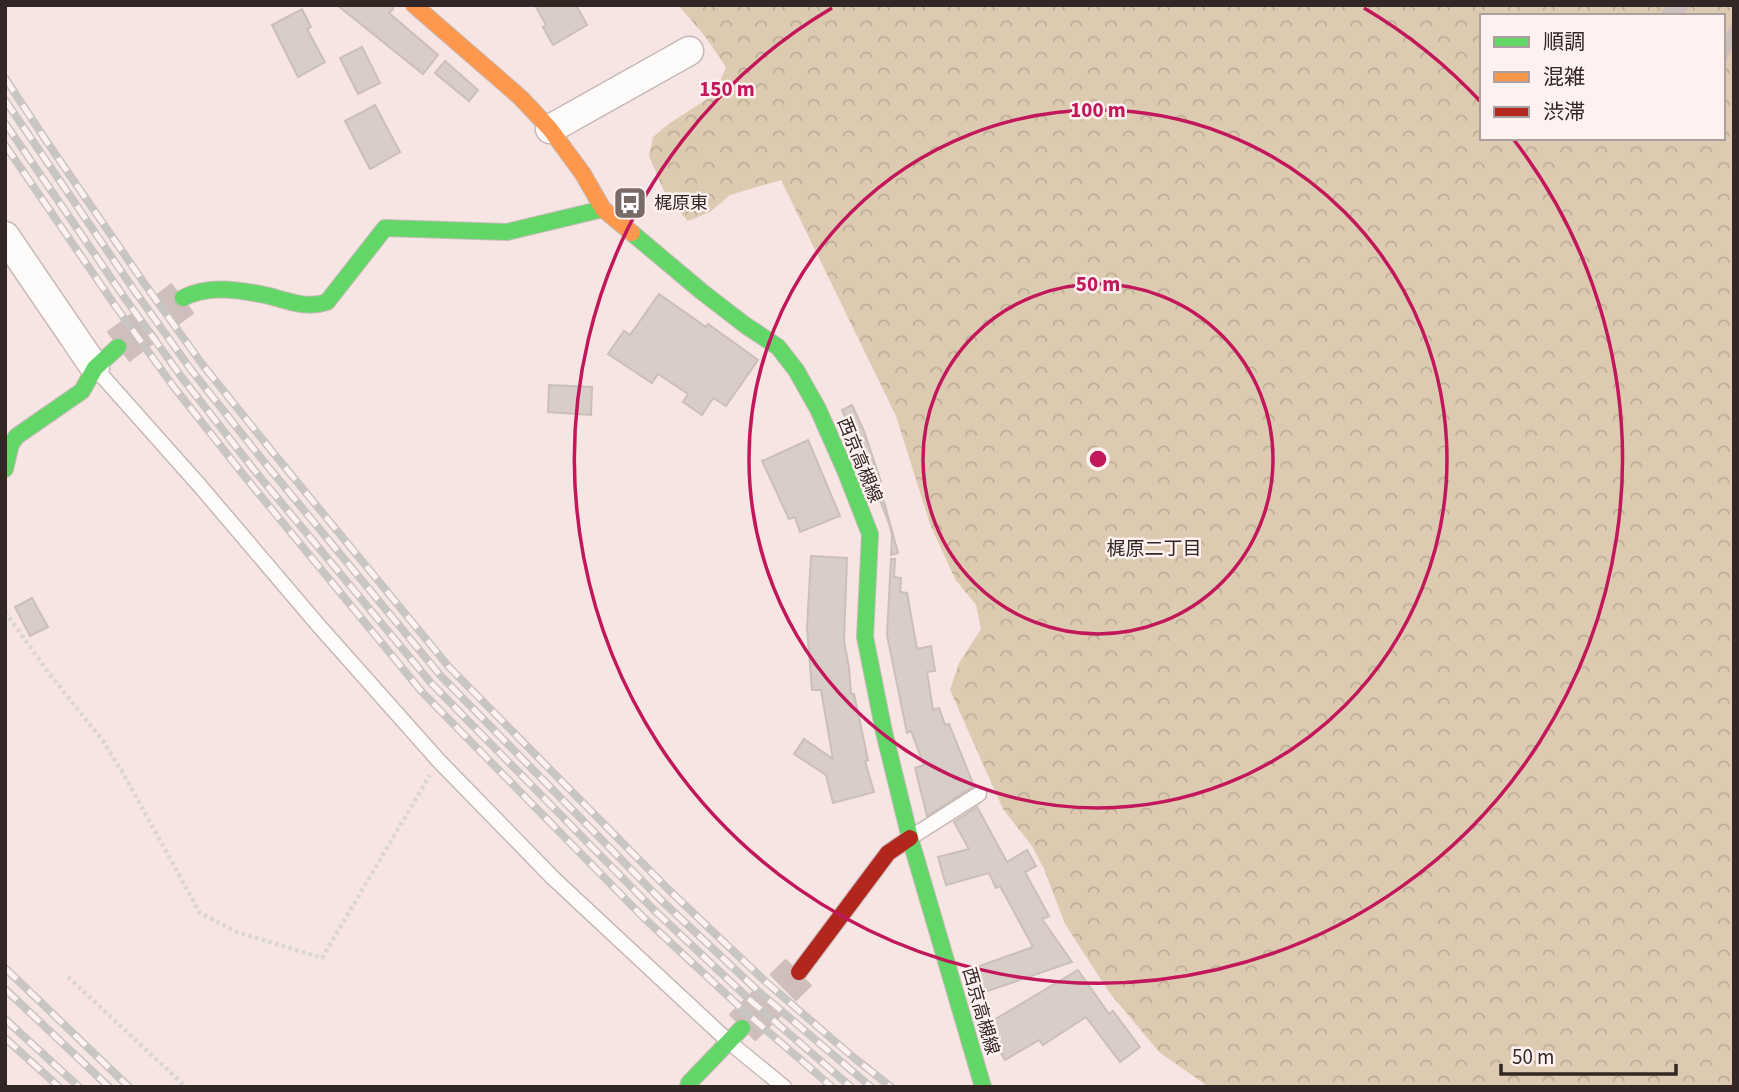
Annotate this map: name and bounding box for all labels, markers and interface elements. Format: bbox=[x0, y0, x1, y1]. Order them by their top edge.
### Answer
legend bbox=[1480, 14, 1725, 140]
text: 順調 bbox=[1543, 27, 1585, 57]
text: 混雑 bbox=[1543, 62, 1585, 92]
text: 150 m bbox=[699, 74, 755, 104]
text: 100 m bbox=[1070, 95, 1126, 125]
text: 渋滞 bbox=[1543, 97, 1585, 127]
bus stop icon: 梶原東 bbox=[611, 184, 649, 222]
place label: 梶原東 bbox=[654, 191, 708, 216]
text: 50 m bbox=[1076, 269, 1120, 299]
street label: 西京高槻線 bbox=[831, 414, 888, 507]
centre of rings bbox=[1086, 447, 1110, 471]
district label: 梶原二丁目 bbox=[1106, 536, 1202, 563]
street label: 西京高槻線 bbox=[956, 964, 1005, 1058]
scale bar bbox=[1501, 1032, 1676, 1076]
text: 50 m bbox=[1512, 1042, 1554, 1072]

